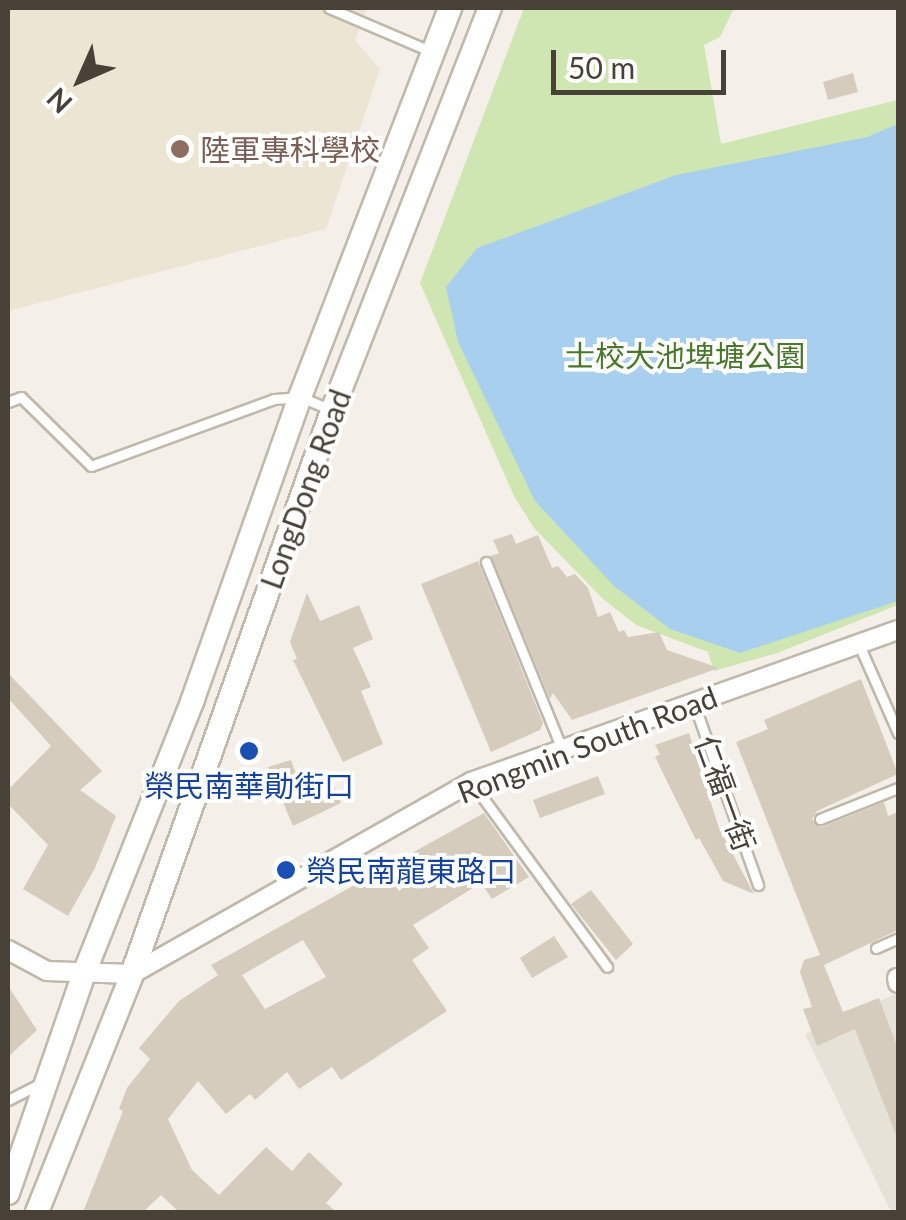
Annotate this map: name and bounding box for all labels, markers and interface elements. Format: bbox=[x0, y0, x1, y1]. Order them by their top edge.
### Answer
north arrow bbox=[30, 30, 130, 130]
scale bar bbox=[556, 30, 731, 92]
text: 50 m bbox=[568, 49, 635, 85]
text: N bbox=[39, 82, 78, 121]
place label: 陸軍專科學校 bbox=[200, 131, 380, 167]
marker: 陸軍專科學校 bbox=[169, 138, 191, 160]
park label: 士校大池埤塘公園 bbox=[565, 337, 805, 373]
street label: LongDong Road bbox=[252, 384, 358, 594]
street label: Rongmin South Road bbox=[452, 678, 722, 810]
street label: 仁福一街 bbox=[689, 730, 763, 856]
marker: 榮民南華勛街口 bbox=[238, 740, 260, 762]
place label: 榮民南華勛街口 bbox=[144, 767, 354, 803]
place label: 榮民南龍東路口 bbox=[306, 852, 516, 888]
marker: 榮民南龍東路口 bbox=[275, 859, 297, 881]

